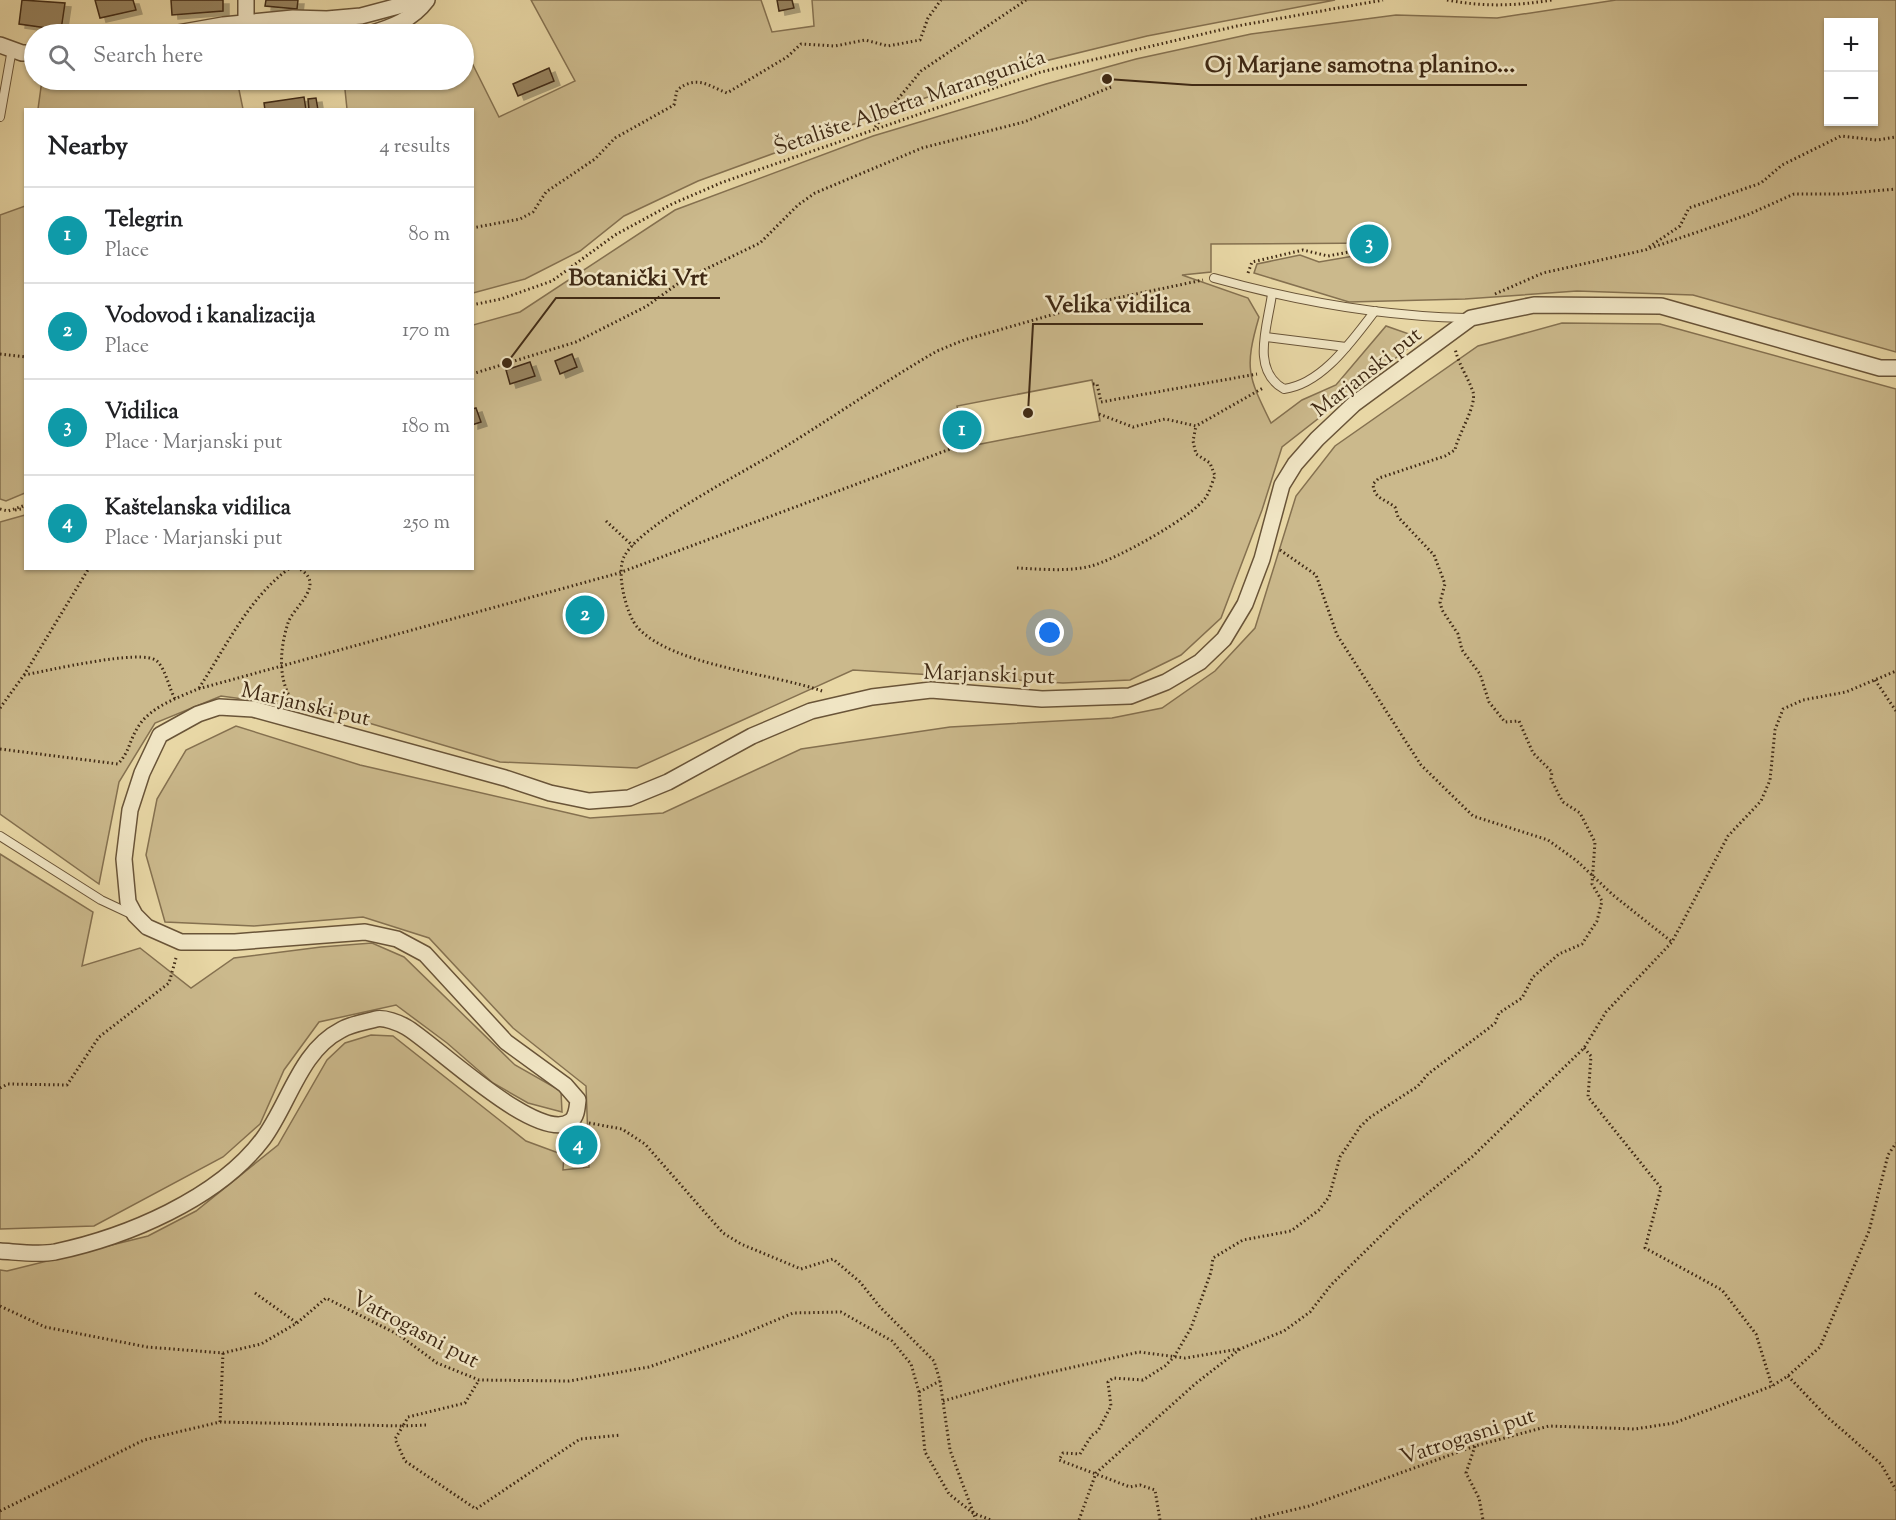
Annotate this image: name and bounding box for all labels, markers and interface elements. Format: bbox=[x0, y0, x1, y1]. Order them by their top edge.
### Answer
map controls bbox=[1824, 18, 1878, 126]
button: + bbox=[1824, 18, 1878, 72]
search box bbox=[24, 24, 474, 90]
icon: search bbox=[45, 41, 78, 74]
text: Search here bbox=[93, 41, 203, 73]
street label: Šetalište Alberta Marangunića bbox=[770, 41, 1050, 165]
callout: Oj Marjane samotna planino... bbox=[1192, 43, 1527, 85]
text: Oj Marjane samotna planino... bbox=[1205, 49, 1515, 83]
button: − bbox=[1824, 72, 1878, 126]
text: Nearby bbox=[48, 129, 128, 166]
text: 4 results bbox=[379, 133, 450, 162]
text: Telegrin bbox=[105, 205, 183, 237]
text: 1 bbox=[64, 221, 71, 250]
text: 80 m bbox=[409, 221, 450, 250]
pin: 3 bbox=[1350, 222, 1388, 266]
text: Place bbox=[105, 237, 149, 266]
callout: Botanički Vrt bbox=[556, 256, 720, 298]
text: Botanički Vrt bbox=[568, 262, 708, 296]
callout: Velika vidilica bbox=[1033, 282, 1203, 324]
text: Velika vidilica bbox=[1045, 289, 1192, 323]
text: Vodovod i kanalizacija bbox=[105, 301, 315, 333]
text: 2 bbox=[63, 317, 72, 346]
text: 170 m bbox=[402, 317, 450, 346]
street label: Marjanski put bbox=[1306, 320, 1430, 426]
text: Place bbox=[105, 333, 149, 362]
text: Vidilica bbox=[105, 397, 179, 429]
pin: 1 bbox=[942, 408, 982, 452]
text: 3 bbox=[63, 413, 72, 442]
text: 180 m bbox=[402, 413, 450, 442]
text: Place · Marjanski put bbox=[105, 429, 282, 458]
text: Kaštelanska vidilica bbox=[105, 493, 291, 525]
text: 4 bbox=[62, 509, 73, 538]
text: 250 m bbox=[402, 509, 450, 538]
text: Place · Marjanski put bbox=[105, 525, 282, 554]
pin: 2 bbox=[566, 592, 604, 638]
your location bbox=[1035, 618, 1064, 647]
street label: Marjanski put bbox=[923, 658, 1056, 694]
street label: Marjanski put bbox=[238, 676, 374, 736]
pin: 4 bbox=[558, 1122, 598, 1168]
street label: Vatrogasni put bbox=[345, 1284, 484, 1378]
street label: Vatrogasni put bbox=[1396, 1401, 1540, 1475]

